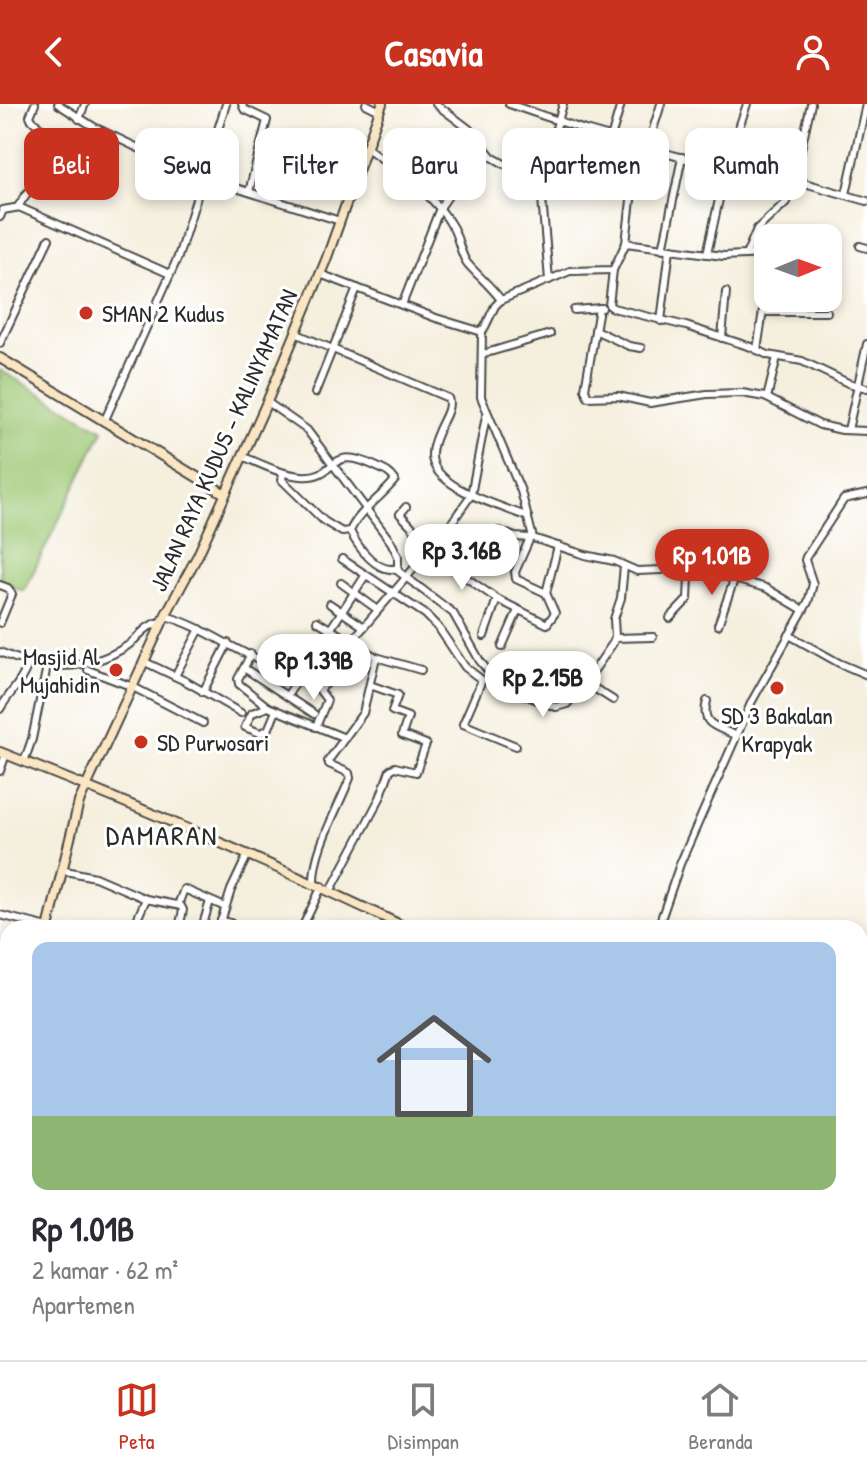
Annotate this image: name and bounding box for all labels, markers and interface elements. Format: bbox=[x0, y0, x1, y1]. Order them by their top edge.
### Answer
text: Casavia bbox=[384, 28, 483, 77]
icon: back bbox=[32, 30, 76, 74]
icon: person bbox=[791, 30, 835, 74]
chip: Beli bbox=[24, 128, 119, 200]
chip: Sewa bbox=[135, 128, 239, 200]
chip: Filter bbox=[255, 128, 367, 200]
chip: Baru bbox=[383, 128, 486, 200]
chip: Apartemen bbox=[502, 128, 669, 200]
chip: Rumah bbox=[685, 128, 807, 200]
north arrow bbox=[754, 224, 842, 312]
map controls bbox=[754, 224, 842, 312]
street label: JALAN RAYA KUDUS - KALINYAMATAN bbox=[142, 284, 304, 596]
place label: SMAN 2 Kudus bbox=[102, 297, 224, 329]
marker: SMAN 2 Kudus bbox=[77, 304, 95, 322]
pin: Rp 3.16B bbox=[379, 524, 545, 592]
pin: Rp 1.01B bbox=[629, 529, 795, 597]
text: Rp 3.16B bbox=[422, 532, 502, 567]
text: Rp 1.01B bbox=[673, 537, 751, 572]
pin: Rp 1.39B bbox=[231, 634, 397, 702]
place label: Masjid Al Mujahidin bbox=[20, 640, 101, 700]
text: Rp 1.39B bbox=[275, 642, 353, 677]
pin: Rp 2.15B bbox=[460, 651, 626, 719]
text: Rp 2.15B bbox=[503, 659, 583, 694]
marker: Masjid Al Mujahidin bbox=[107, 661, 125, 679]
marker: SD 3 Bakalan Krapyak bbox=[768, 679, 786, 697]
place label: SD 3 Bakalan Krapyak bbox=[721, 699, 833, 759]
place label: SD Purwosari bbox=[157, 726, 269, 758]
marker: SD Purwosari bbox=[132, 733, 150, 751]
district label: DAMARAN bbox=[106, 816, 218, 854]
icon: home bbox=[362, 994, 506, 1138]
text: Rp 1.01B bbox=[32, 1206, 134, 1252]
text: 2 kamar · 62 m² bbox=[32, 1252, 178, 1287]
text: Apartemen bbox=[32, 1287, 135, 1322]
tab: Peta bbox=[115, 1378, 159, 1456]
tab: Disimpan bbox=[388, 1378, 459, 1456]
tab: Beranda bbox=[688, 1378, 752, 1456]

